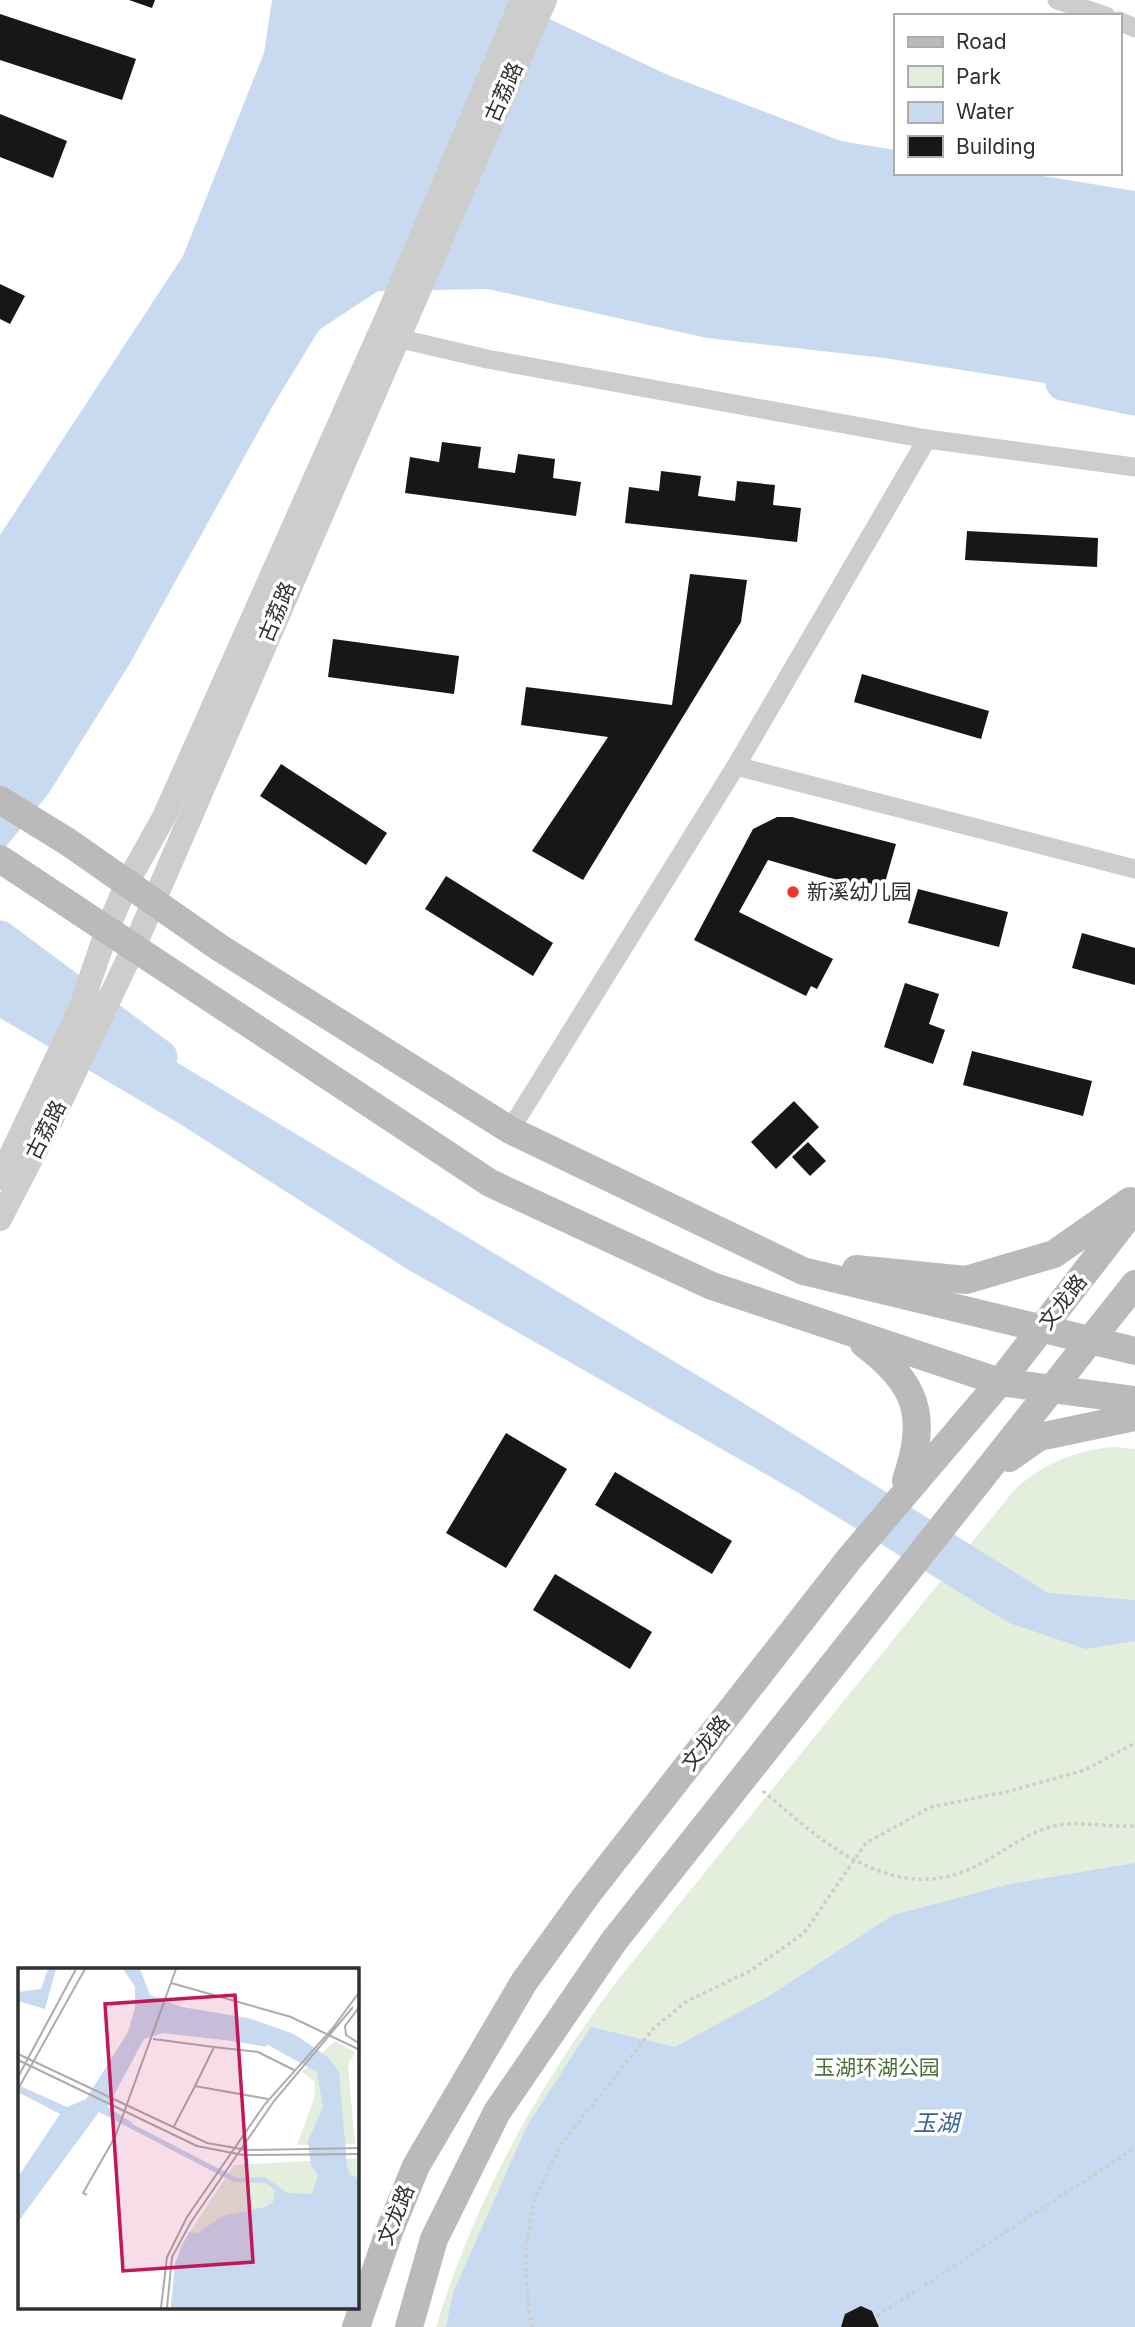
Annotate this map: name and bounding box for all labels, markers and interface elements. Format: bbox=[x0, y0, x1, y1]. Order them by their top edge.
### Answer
legend bbox=[894, 14, 1121, 175]
text: Road bbox=[956, 29, 1007, 54]
street label: 古荔路 bbox=[479, 58, 528, 126]
text: Park bbox=[956, 64, 1001, 89]
text: Water bbox=[956, 99, 1014, 124]
text: Building bbox=[956, 134, 1036, 159]
street label: 古荔路 bbox=[253, 578, 300, 646]
place label: 新溪幼儿园 bbox=[807, 879, 912, 904]
marker: 新溪幼儿园 bbox=[785, 884, 801, 900]
street label: 古荔路 bbox=[20, 1096, 71, 1164]
street label: 文龙路 bbox=[1033, 1269, 1092, 1334]
street label: 文龙路 bbox=[676, 1710, 735, 1775]
inset map bbox=[18, 1968, 359, 2310]
park label: 玉湖环湖公园 bbox=[814, 2055, 940, 2080]
water label: 玉湖 bbox=[913, 2109, 962, 2137]
street label: 文龙路 bbox=[372, 2181, 419, 2249]

